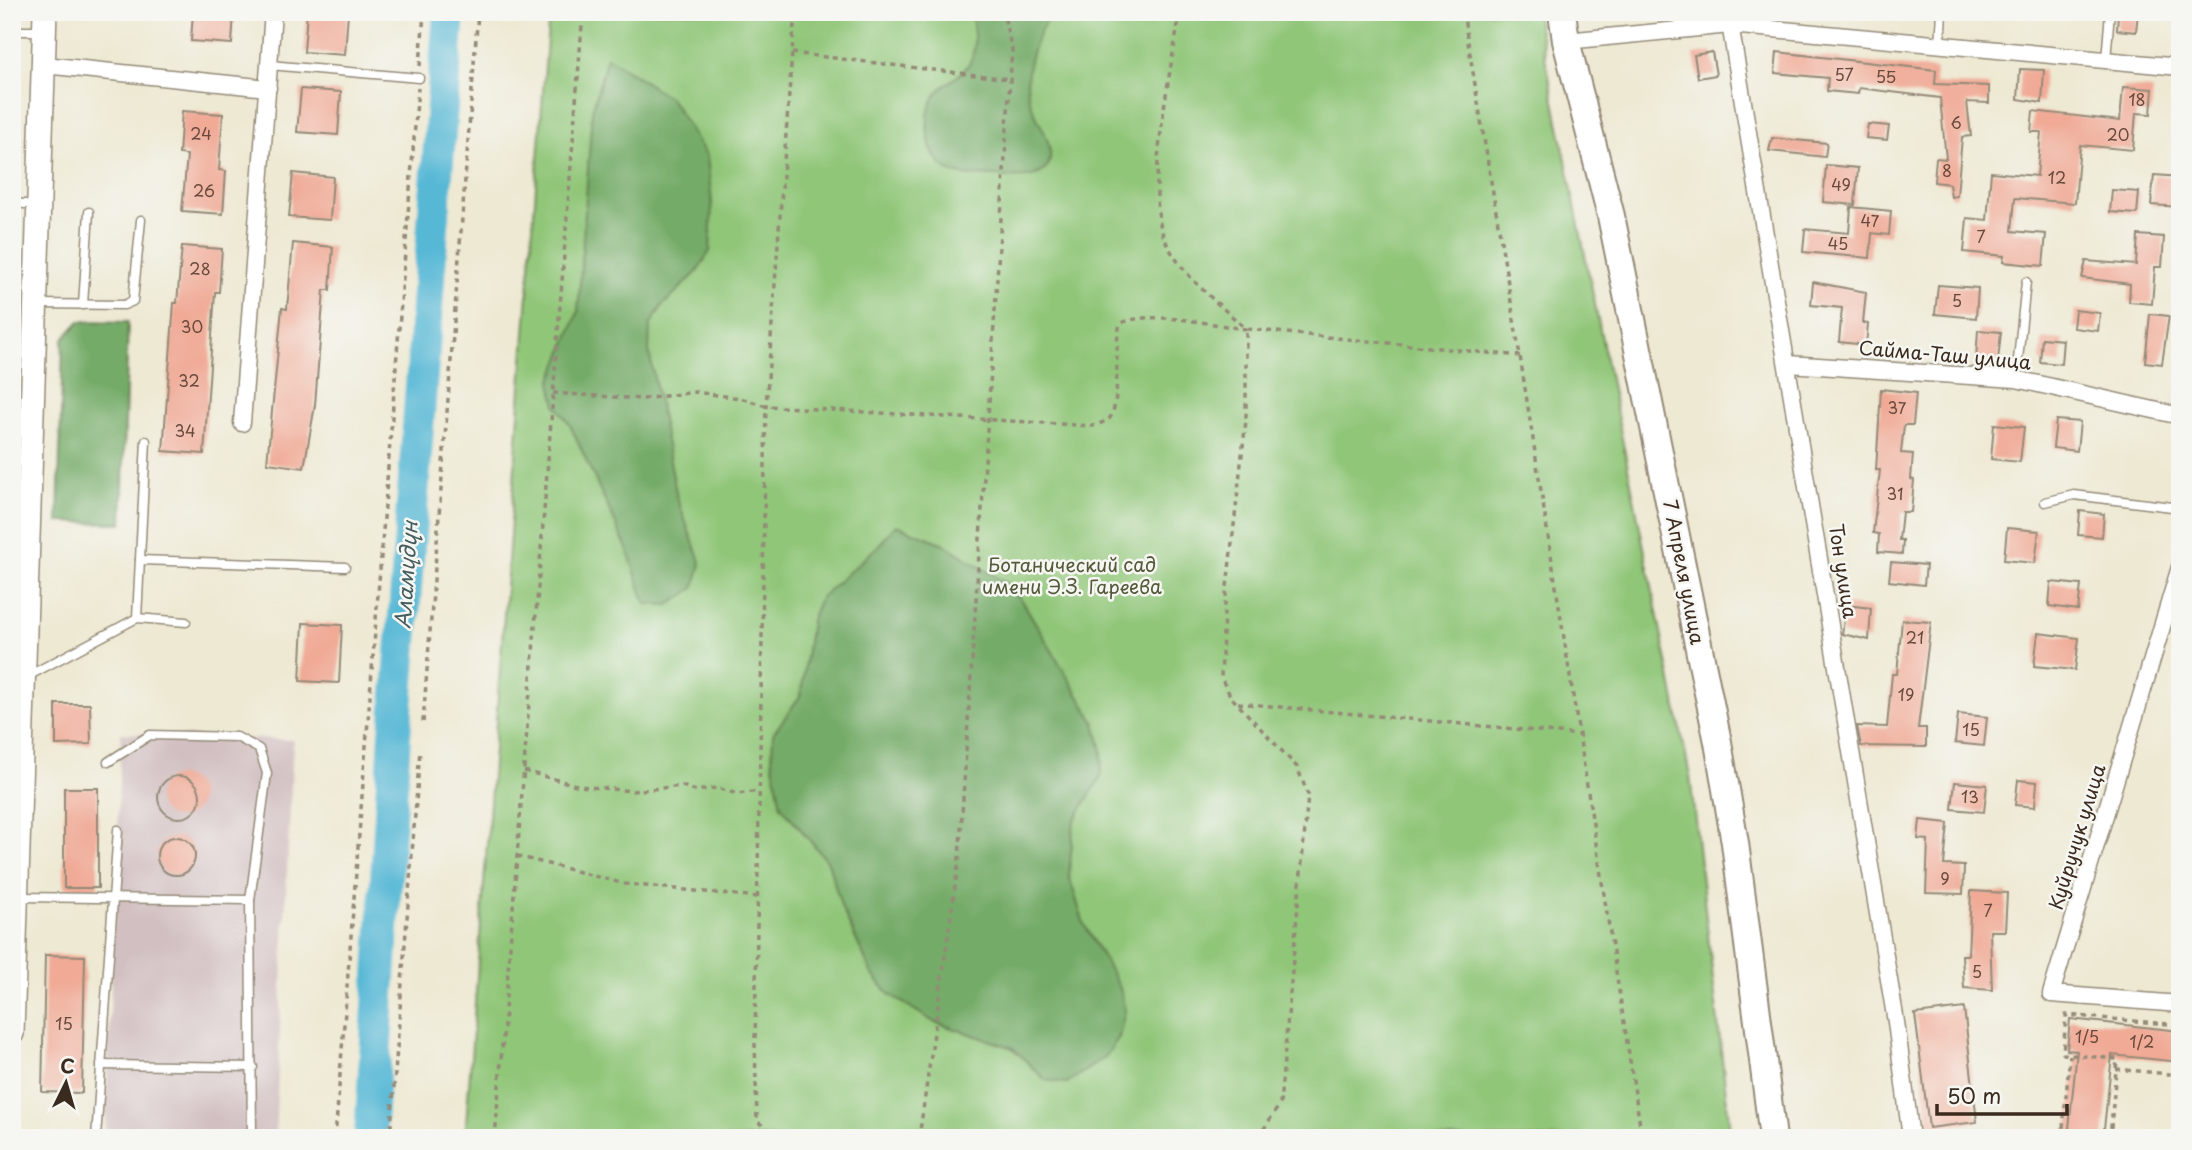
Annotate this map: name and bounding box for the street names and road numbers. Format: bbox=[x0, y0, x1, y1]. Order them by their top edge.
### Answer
street label: Сайма-Таш улица bbox=[1858, 333, 2032, 375]
street label: 7 Апреля улица bbox=[1657, 497, 1713, 647]
street label: Тон улица bbox=[1823, 522, 1865, 620]
street label: Куйручук улица bbox=[2041, 760, 2111, 913]

